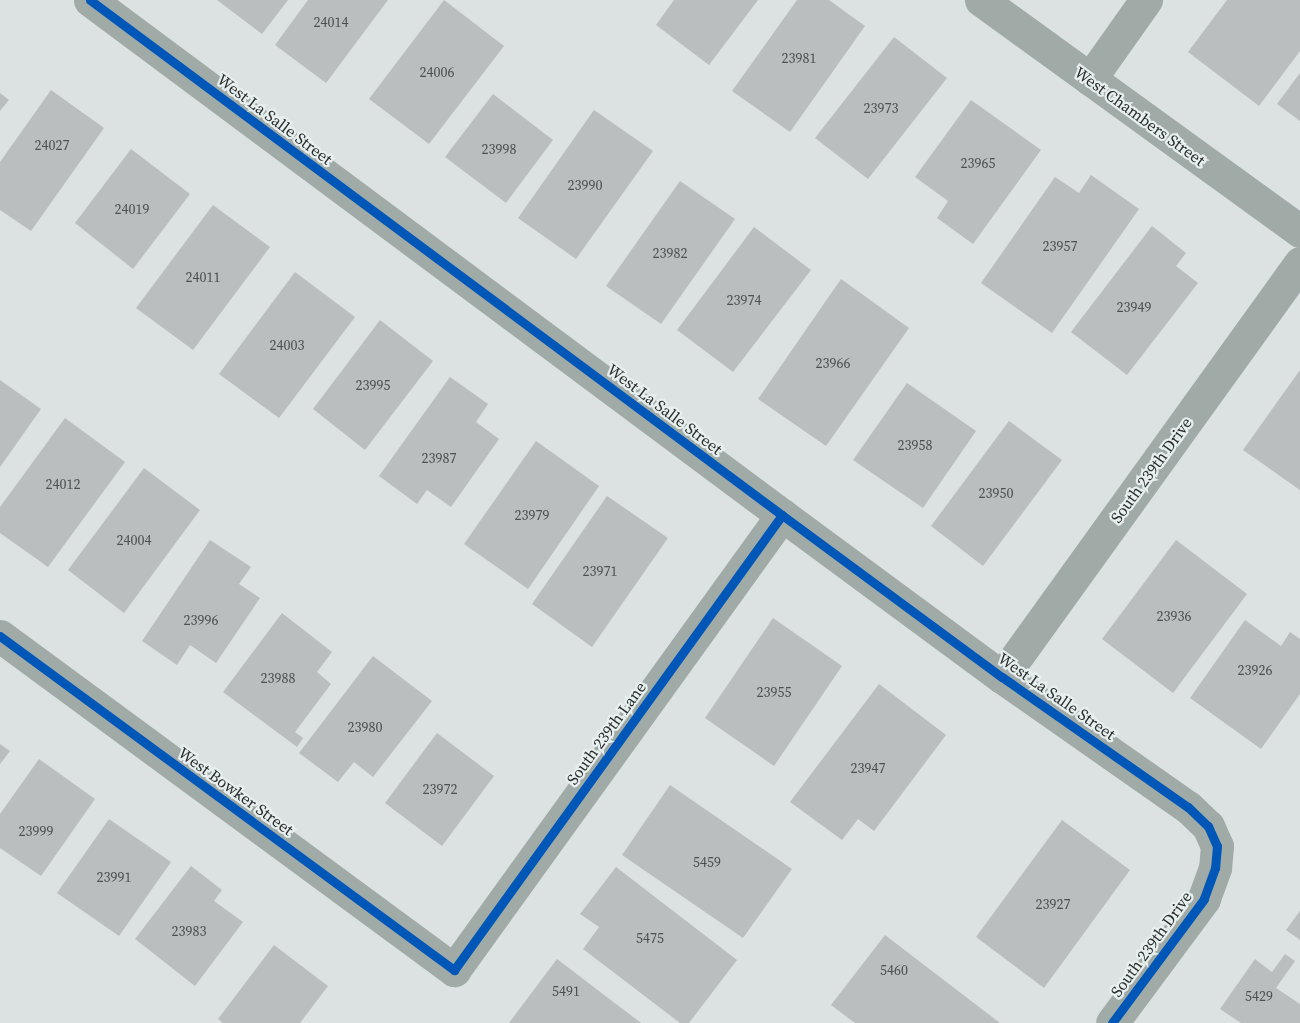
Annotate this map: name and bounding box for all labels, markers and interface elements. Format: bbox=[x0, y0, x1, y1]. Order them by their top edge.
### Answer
house number: 24014 bbox=[314, 14, 348, 30]
house number: 23981 bbox=[782, 50, 816, 66]
street label: West Chambers Street bbox=[1071, 62, 1209, 170]
house number: 24006 bbox=[420, 64, 454, 80]
street label: West La Salle Street bbox=[214, 70, 336, 168]
house number: 23973 bbox=[864, 100, 898, 116]
house number: 24027 bbox=[35, 137, 69, 153]
house number: 23998 bbox=[482, 141, 516, 157]
house number: 23965 bbox=[961, 155, 995, 171]
house number: 23990 bbox=[568, 177, 602, 193]
house number: 24019 bbox=[115, 201, 149, 217]
house number: 23957 bbox=[1043, 238, 1077, 254]
house number: 23982 bbox=[653, 245, 687, 261]
house number: 24011 bbox=[186, 269, 220, 285]
house number: 23974 bbox=[727, 292, 761, 308]
house number: 23949 bbox=[1117, 299, 1151, 315]
house number: 24003 bbox=[270, 337, 304, 353]
house number: 23966 bbox=[816, 355, 850, 371]
street label: West La Salle Street bbox=[604, 360, 726, 458]
house number: 23995 bbox=[356, 377, 390, 393]
street label: South 239th Drive bbox=[1106, 413, 1196, 527]
house number: 23958 bbox=[898, 437, 932, 453]
house number: 23987 bbox=[422, 450, 456, 466]
house number: 24012 bbox=[46, 476, 80, 492]
house number: 23950 bbox=[979, 485, 1013, 501]
house number: 23979 bbox=[515, 507, 549, 523]
house number: 24004 bbox=[117, 532, 151, 548]
house number: 23971 bbox=[583, 563, 617, 579]
house number: 23936 bbox=[1157, 608, 1191, 624]
house number: 23996 bbox=[184, 612, 218, 628]
street label: West La Salle Street bbox=[995, 648, 1119, 744]
house number: 23926 bbox=[1238, 662, 1272, 678]
house number: 23988 bbox=[261, 670, 295, 686]
street label: South 239th Lane bbox=[562, 678, 650, 788]
house number: 23955 bbox=[757, 684, 791, 700]
house number: 23980 bbox=[348, 719, 382, 735]
street label: West Bowker Street bbox=[175, 743, 297, 839]
house number: 23947 bbox=[851, 760, 885, 776]
house number: 23972 bbox=[423, 781, 457, 797]
house number: 23999 bbox=[19, 823, 53, 839]
house number: 5459 bbox=[693, 854, 721, 870]
house number: 23991 bbox=[97, 869, 131, 885]
street label: South 239th Drive bbox=[1106, 887, 1196, 1001]
house number: 23927 bbox=[1036, 896, 1070, 912]
house number: 23983 bbox=[172, 923, 206, 939]
house number: 5475 bbox=[636, 930, 664, 946]
house number: 5460 bbox=[880, 962, 908, 978]
house number: 5491 bbox=[552, 983, 580, 999]
house number: 5429 bbox=[1245, 988, 1273, 1004]

